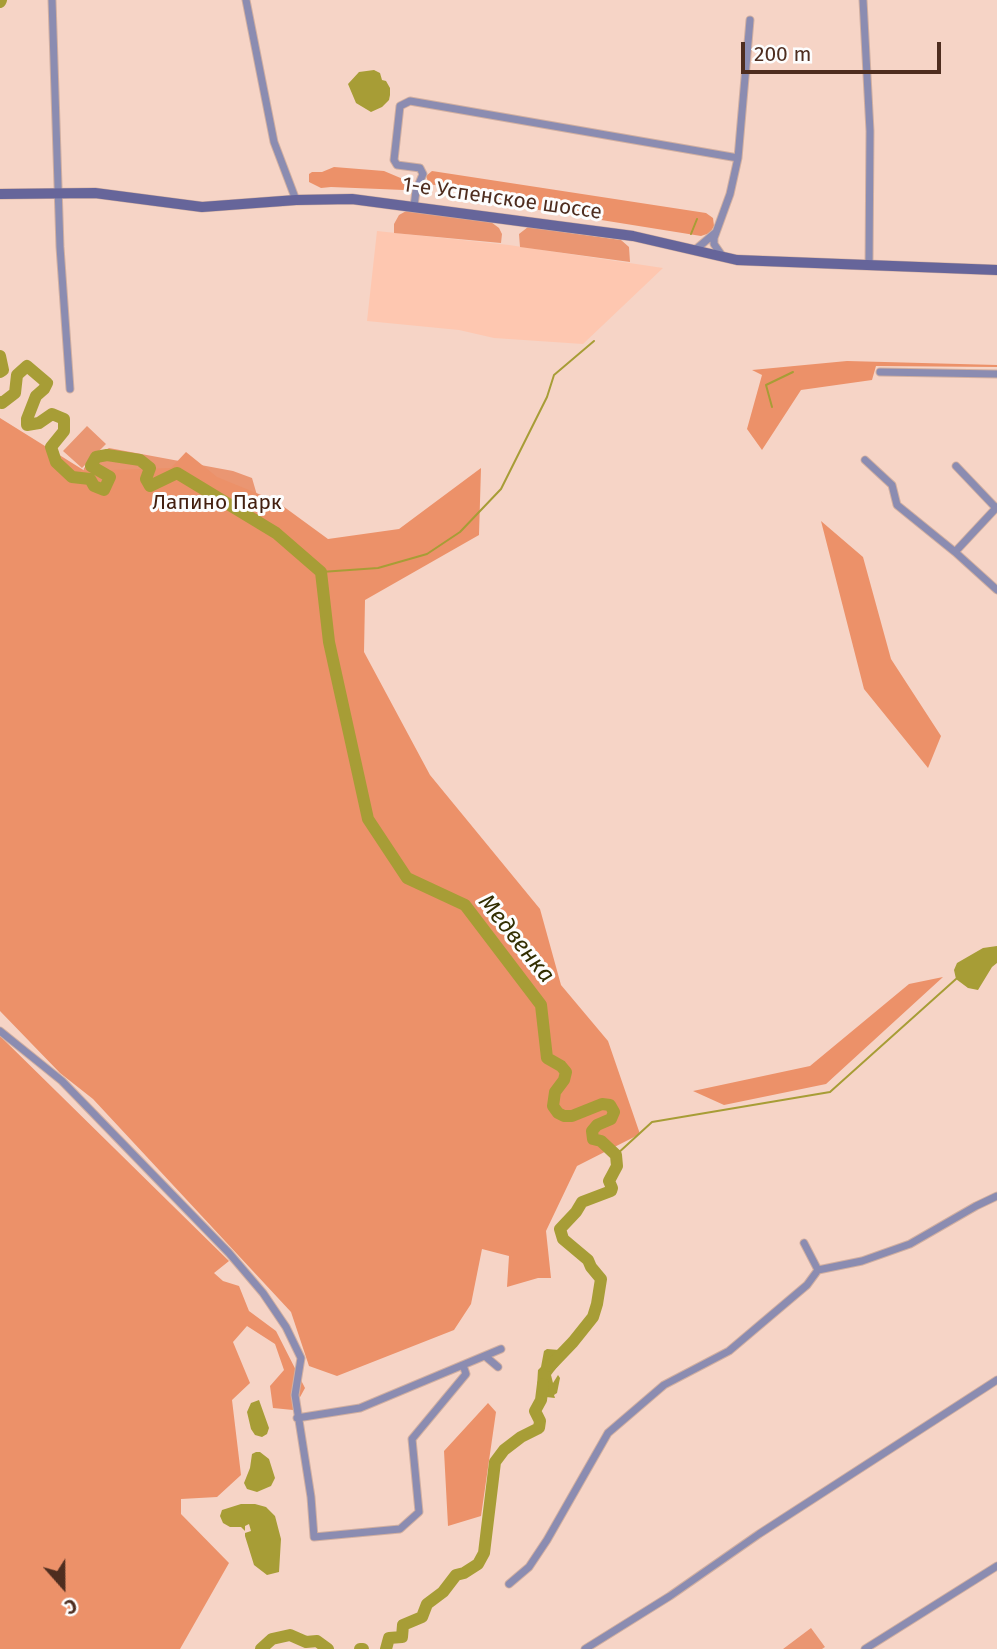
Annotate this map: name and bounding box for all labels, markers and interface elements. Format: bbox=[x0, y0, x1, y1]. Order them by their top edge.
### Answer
scale bar bbox=[745, 28, 944, 72]
text: 200 m bbox=[754, 41, 811, 67]
street label: 1-е Успенское шоссе bbox=[401, 173, 603, 225]
park label: Лапино Парк bbox=[152, 490, 282, 516]
water label: Медвенка bbox=[472, 889, 560, 989]
north arrow bbox=[28, 1551, 98, 1621]
text: С bbox=[61, 1593, 80, 1619]

